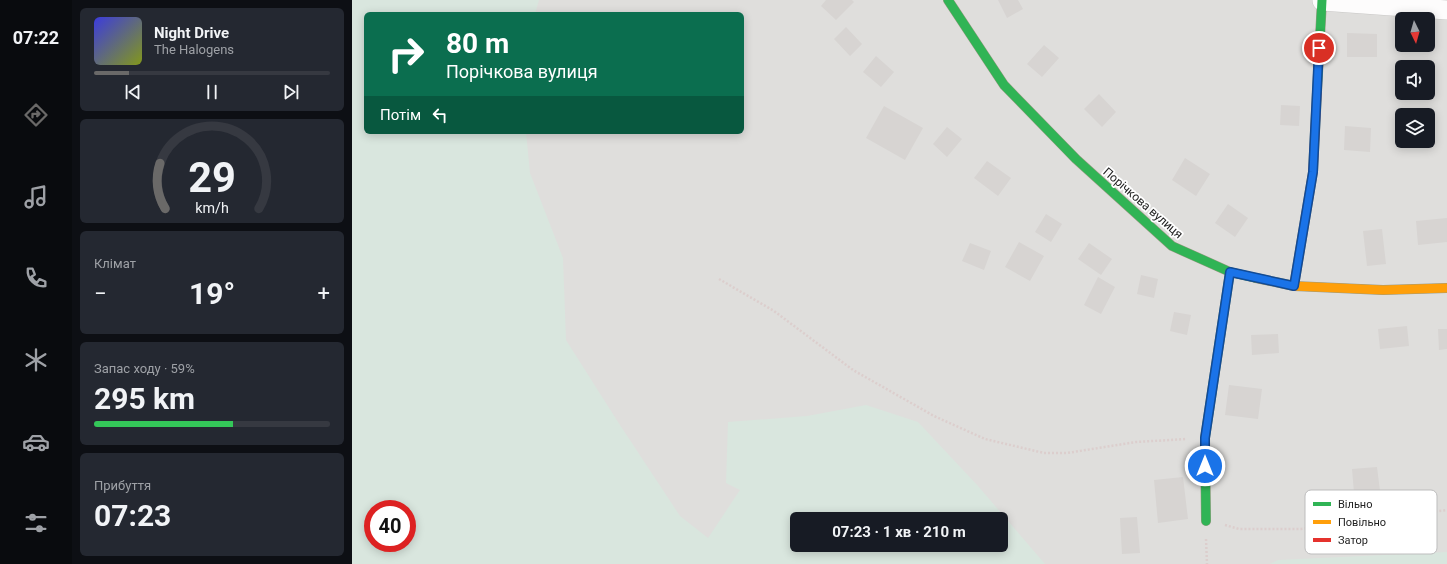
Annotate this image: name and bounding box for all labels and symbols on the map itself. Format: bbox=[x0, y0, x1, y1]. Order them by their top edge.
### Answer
north arrow bbox=[1395, 12, 1435, 52]
pin bbox=[1302, 31, 1336, 65]
street label: Порічкова вулиця bbox=[1100, 165, 1186, 241]
position arrow bbox=[1184, 445, 1226, 487]
legend bbox=[1305, 490, 1437, 554]
text: Вільно bbox=[1338, 498, 1372, 511]
speed limit sign: 40 bbox=[364, 500, 416, 552]
text: Повільно bbox=[1338, 516, 1386, 529]
text: Затор bbox=[1338, 534, 1368, 547]

